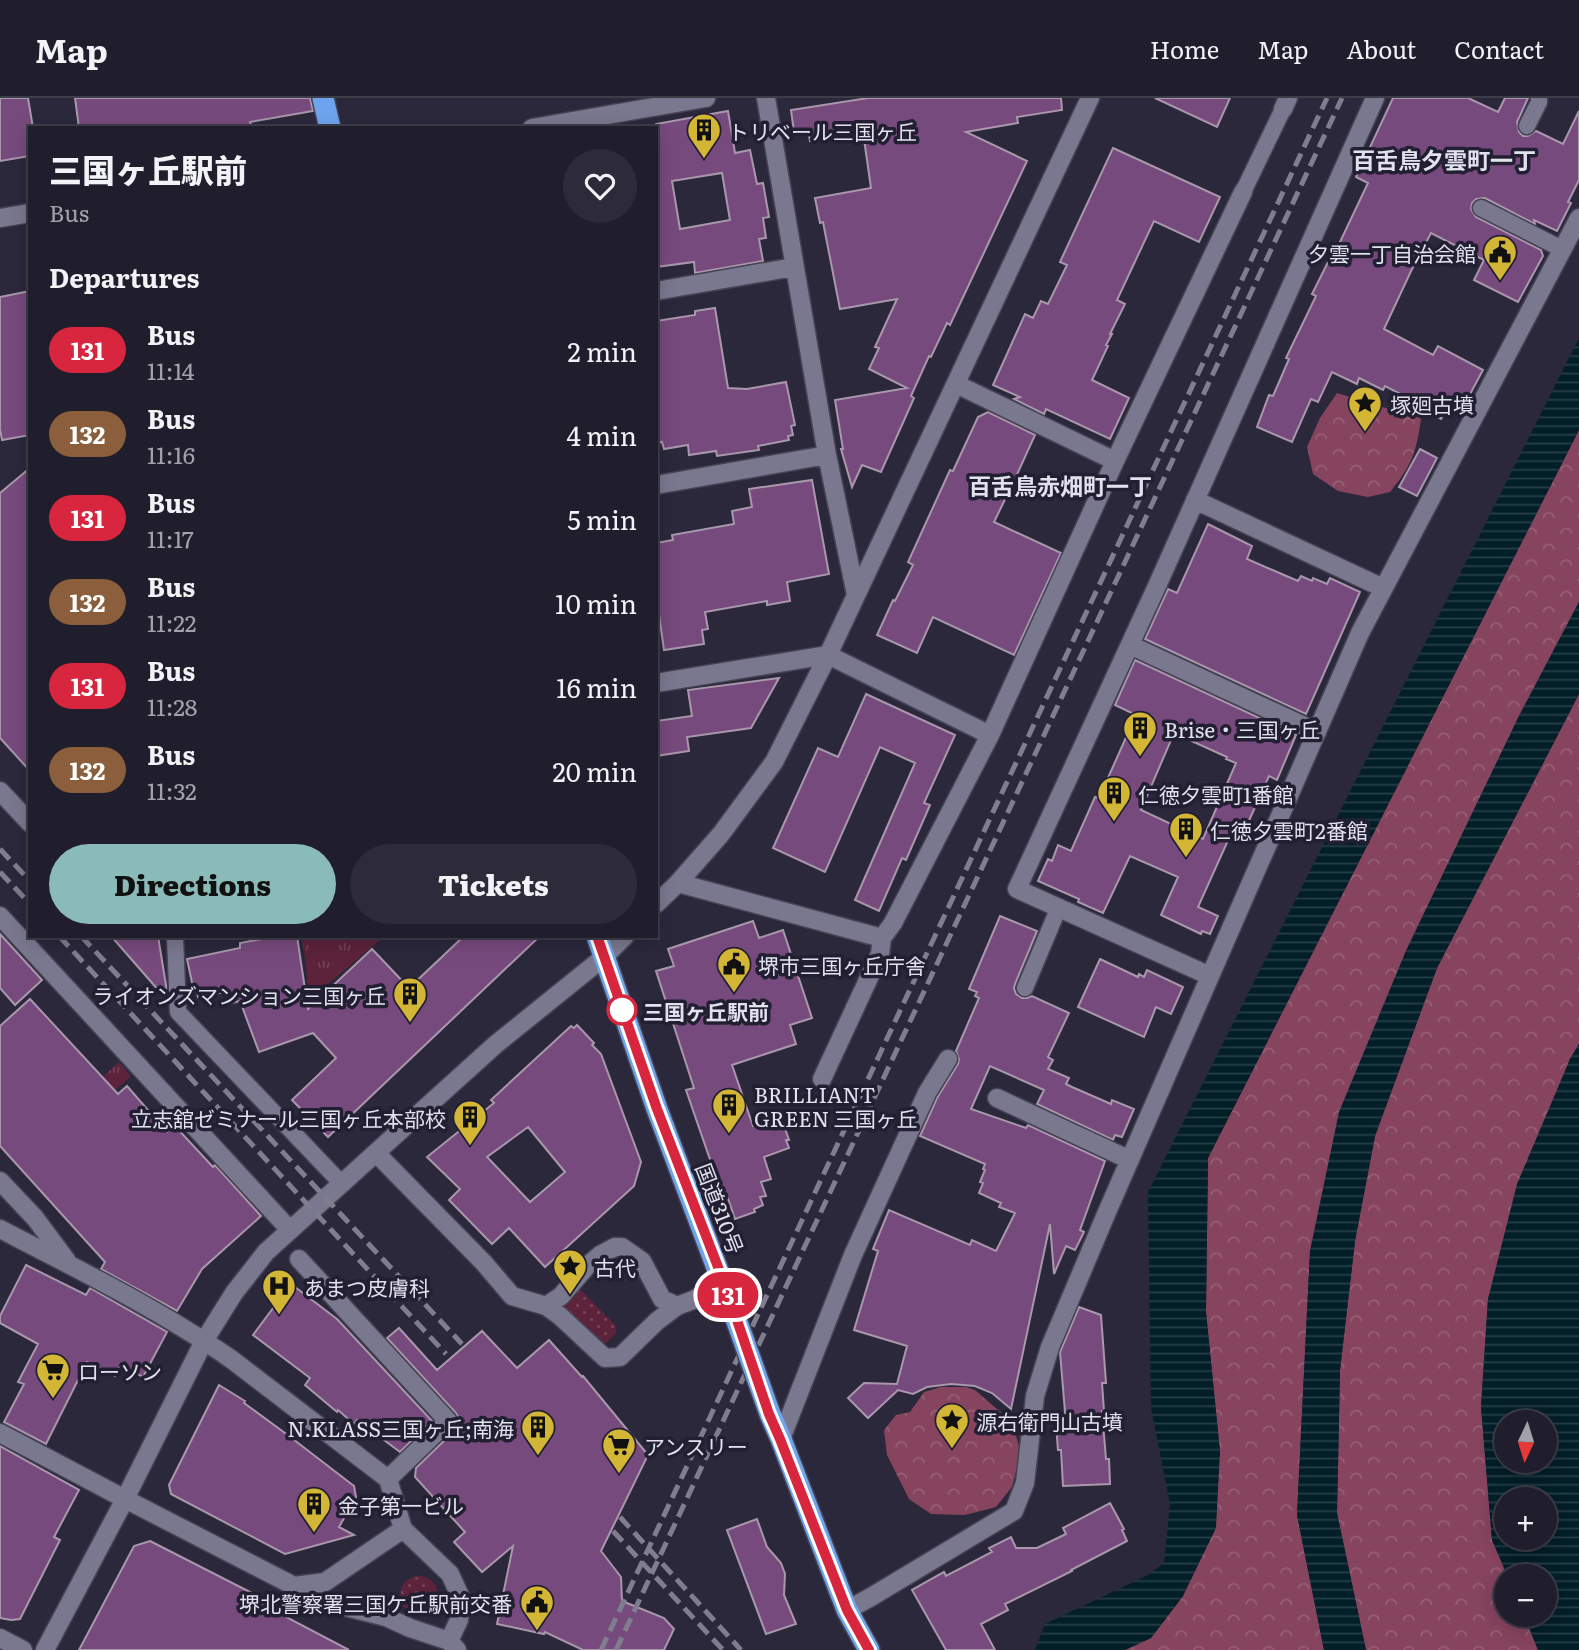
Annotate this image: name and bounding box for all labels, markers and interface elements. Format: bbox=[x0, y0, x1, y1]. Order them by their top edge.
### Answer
text: Map bbox=[35, 24, 108, 73]
text: Home bbox=[1150, 31, 1219, 66]
text: Map bbox=[1257, 31, 1308, 66]
text: About bbox=[1346, 31, 1416, 66]
text: Contact bbox=[1454, 31, 1544, 66]
building icon: トリベール三国ヶ丘 bbox=[685, 111, 723, 160]
place label: トリベール三国ヶ丘 bbox=[728, 115, 917, 146]
district label: 百舌鳥夕雲町一丁 bbox=[1352, 142, 1536, 176]
text: 三国ヶ丘駅前 bbox=[49, 144, 247, 193]
button: heart bbox=[563, 149, 637, 223]
text: Bus bbox=[49, 195, 89, 229]
public building icon: 夕雲一丁自治会館 bbox=[1481, 233, 1519, 282]
place label: 夕雲一丁自治会館 bbox=[1308, 237, 1476, 268]
text: Departures bbox=[49, 257, 200, 296]
text: Bus bbox=[147, 314, 195, 353]
text: 2 min bbox=[568, 331, 637, 370]
text: 131 bbox=[71, 332, 104, 367]
text: 11:14 bbox=[147, 353, 195, 387]
place icon: 塚廻古墳 bbox=[1346, 384, 1384, 433]
place label: 塚廻古墳 bbox=[1390, 388, 1474, 419]
text: Bus bbox=[147, 398, 195, 437]
text: 4 min bbox=[566, 415, 637, 454]
text: 132 bbox=[70, 416, 105, 451]
text: 11:16 bbox=[147, 437, 195, 471]
district label: 百舌鳥赤畑町一丁 bbox=[968, 468, 1152, 502]
text: Bus bbox=[147, 482, 195, 521]
text: 5 min bbox=[568, 499, 637, 538]
text: 131 bbox=[71, 500, 104, 535]
text: 11:17 bbox=[147, 521, 194, 555]
text: Bus bbox=[147, 566, 195, 605]
text: 10 min bbox=[555, 583, 637, 622]
text: 132 bbox=[70, 584, 105, 619]
text: 11:22 bbox=[147, 605, 196, 639]
text: Bus bbox=[147, 650, 195, 689]
text: 16 min bbox=[556, 667, 637, 706]
text: 131 bbox=[71, 668, 104, 703]
text: 11:28 bbox=[147, 689, 198, 723]
building icon: Brise・三国ヶ丘 bbox=[1121, 709, 1159, 758]
place label: Brise・三国ヶ丘 bbox=[1164, 713, 1320, 744]
text: Bus bbox=[147, 734, 195, 773]
text: 20 min bbox=[552, 751, 637, 790]
text: 132 bbox=[70, 752, 105, 787]
text: 11:32 bbox=[147, 773, 197, 807]
building icon: 仁徳夕雲町1番館 bbox=[1095, 774, 1133, 823]
place label: 仁徳夕雲町1番館 bbox=[1138, 778, 1294, 809]
building icon: 仁徳夕雲町2番館 bbox=[1167, 810, 1205, 859]
place label: 仁徳夕雲町2番館 bbox=[1210, 814, 1368, 845]
button: Directions bbox=[49, 844, 336, 924]
button: Tickets bbox=[350, 844, 637, 924]
public building icon: 堺市三国ヶ丘庁舎 bbox=[715, 945, 753, 994]
place label: 堺市三国ヶ丘庁舎 bbox=[758, 949, 926, 980]
building icon: ライオンズマンション三国ヶ丘 bbox=[391, 975, 429, 1024]
place label: ライオンズマンション三国ヶ丘 bbox=[92, 979, 386, 1010]
marker: 三国ヶ丘駅前 bbox=[607, 995, 637, 1025]
place label: 三国ヶ丘駅前 bbox=[643, 995, 769, 1026]
place label: BRILLIANT GREEN 三国ヶ丘 bbox=[754, 1078, 917, 1133]
building icon: BRILLIANT GREEN 三国ヶ丘 bbox=[710, 1086, 748, 1135]
building icon: 立志舘ゼミナール三国ヶ丘本部校 bbox=[451, 1098, 489, 1147]
place label: 立志舘ゼミナール三国ヶ丘本部校 bbox=[131, 1102, 446, 1133]
street label: 国道310号 bbox=[689, 1158, 753, 1258]
place icon: 古代 bbox=[551, 1247, 589, 1296]
place label: 古代 bbox=[594, 1251, 636, 1282]
hospital icon: あまつ皮膚科 bbox=[260, 1267, 298, 1316]
place label: あまつ皮膚科 bbox=[304, 1271, 430, 1302]
line badge: 131 bbox=[688, 1272, 768, 1318]
text: 131 bbox=[711, 1277, 745, 1312]
supermarket icon: ローソン bbox=[34, 1351, 72, 1400]
place label: ローソン bbox=[78, 1355, 162, 1386]
place icon: 源右衛門山古墳 bbox=[933, 1401, 971, 1450]
place label: 源右衛門山古墳 bbox=[976, 1405, 1123, 1436]
building icon: N.KLASS三国ヶ丘;南海 bbox=[519, 1408, 557, 1457]
north arrow bbox=[1494, 1410, 1558, 1474]
map controls bbox=[1494, 1410, 1557, 1627]
place label: N.KLASS三国ヶ丘;南海 bbox=[287, 1412, 514, 1443]
supermarket icon: アンスリー bbox=[600, 1426, 638, 1475]
place label: アンスリー bbox=[644, 1430, 748, 1461]
building icon: 金子第一ビル bbox=[295, 1485, 333, 1534]
button: + bbox=[1494, 1487, 1557, 1550]
place label: 金子第一ビル bbox=[338, 1489, 464, 1520]
button: − bbox=[1494, 1564, 1557, 1627]
public building icon: 堺北警察署三国ケ丘駅前交番 bbox=[518, 1583, 556, 1632]
place label: 堺北警察署三国ケ丘駅前交番 bbox=[239, 1587, 512, 1618]

